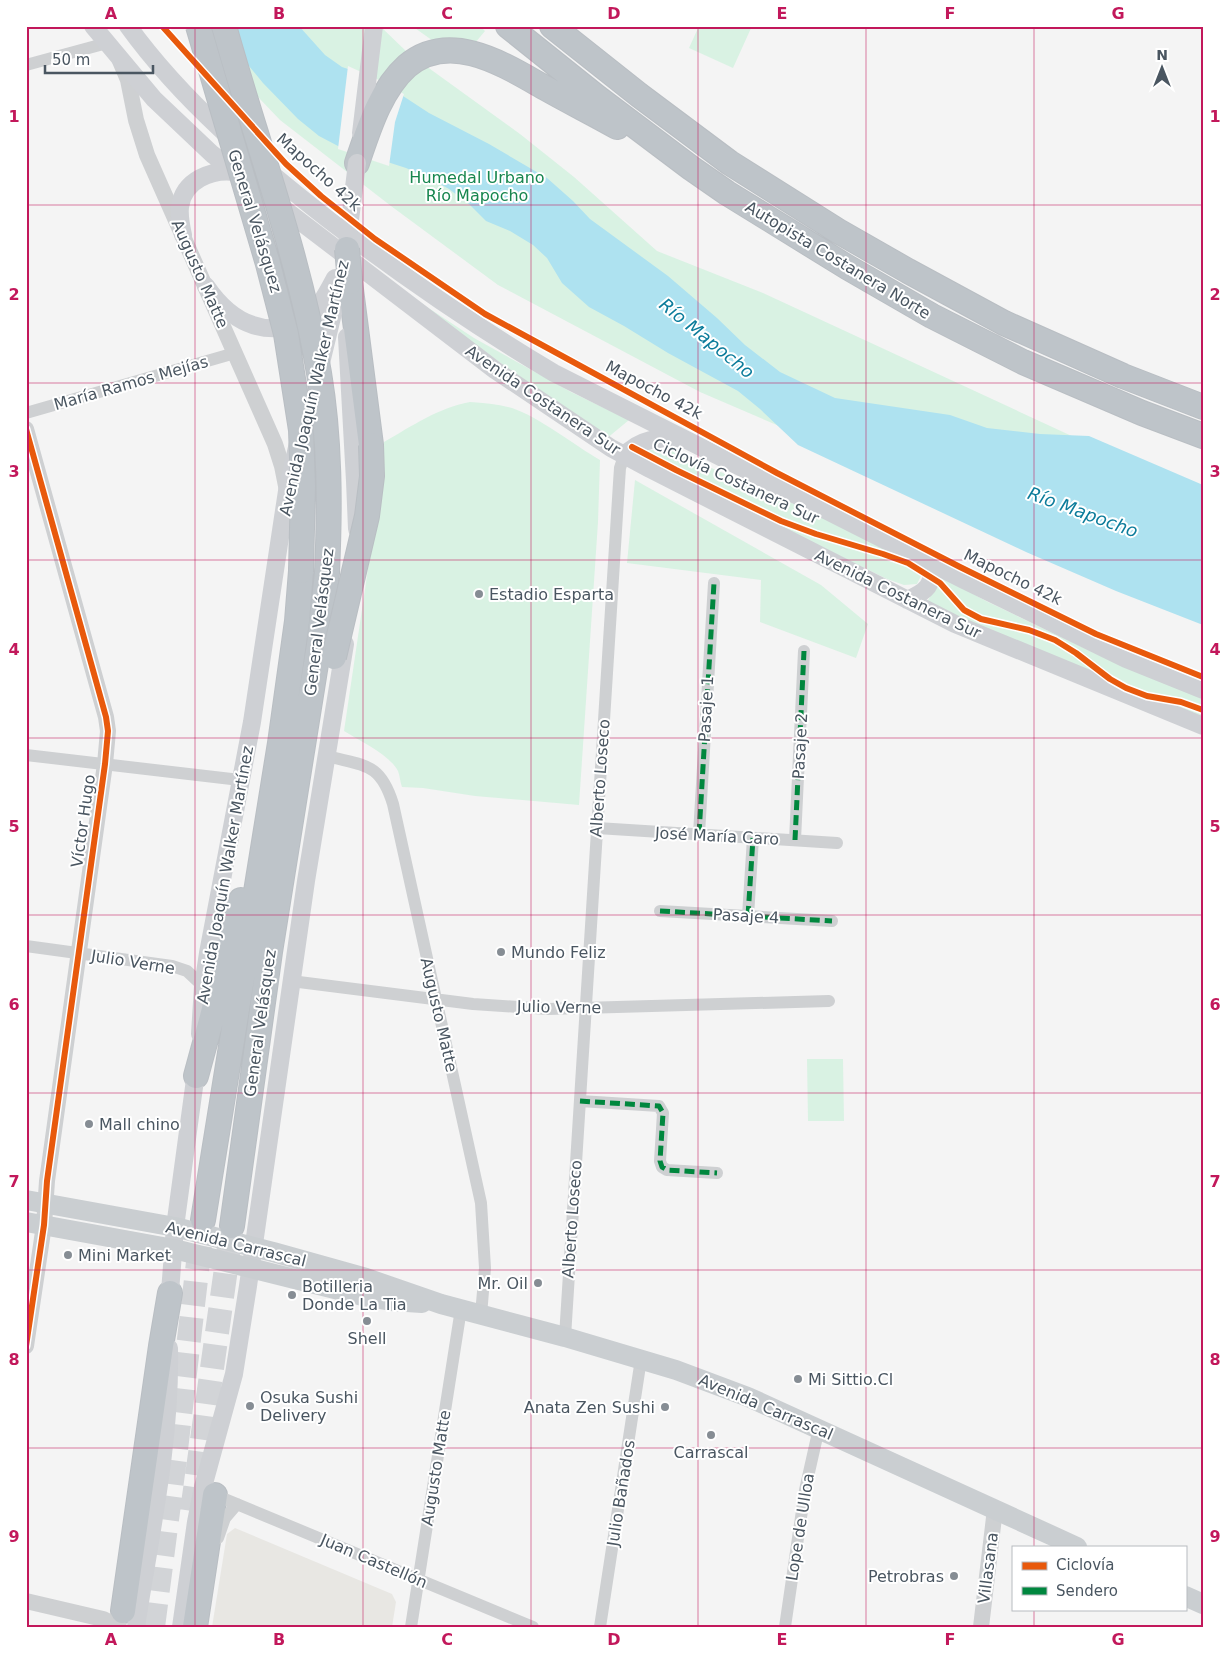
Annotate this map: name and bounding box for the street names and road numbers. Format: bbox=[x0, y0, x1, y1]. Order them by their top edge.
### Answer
street label: Mapocho 42k bbox=[273, 129, 366, 215]
street label: General Velásquez bbox=[224, 147, 286, 295]
street label: Autopista Costanera Norte bbox=[742, 197, 934, 323]
street label: Augusto Matte bbox=[168, 217, 232, 331]
street label: Avenida Joaquín Walker Martínez bbox=[275, 258, 353, 518]
street label: Avenida Costanera Sur bbox=[462, 341, 624, 459]
street label: María Ramos Mejías bbox=[52, 352, 210, 414]
street label: Mapocho 42k bbox=[602, 356, 706, 424]
street label: Ciclovía Costanera Sur bbox=[650, 434, 822, 528]
street label: Avenida Costanera Sur bbox=[812, 545, 985, 643]
street label: Mapocho 42k bbox=[961, 545, 1066, 609]
street label: General Velásquez bbox=[301, 547, 337, 697]
street label: Pasaje 1 bbox=[695, 675, 717, 743]
street label: Pasaje 2 bbox=[789, 712, 811, 780]
street label: Alberto Loseco bbox=[586, 718, 614, 838]
street label: Avenida Joaquín Walker Martínez bbox=[193, 744, 257, 1006]
street label: Víctor Hugo bbox=[67, 773, 99, 869]
street label: José María Caro bbox=[653, 823, 780, 849]
street label: Pasaje 4 bbox=[712, 905, 780, 927]
street label: Julio Verne bbox=[89, 946, 176, 978]
street label: General Velásquez bbox=[240, 948, 280, 1098]
street label: Augusto Matte bbox=[417, 956, 461, 1074]
street label: Julio Verne bbox=[516, 997, 601, 1017]
street label: Alberto Loseco bbox=[558, 1159, 586, 1279]
street label: Avenida Carrascal bbox=[164, 1217, 308, 1271]
street label: Avenida Carrascal bbox=[696, 1370, 836, 1444]
street label: Augusto Matte bbox=[417, 1409, 455, 1527]
street label: Julio Bañados bbox=[603, 1438, 639, 1549]
street label: Lope de Ulloa bbox=[782, 1472, 818, 1582]
street label: Juan Castellón bbox=[317, 1530, 430, 1592]
street label: Villasana bbox=[974, 1531, 1002, 1605]

